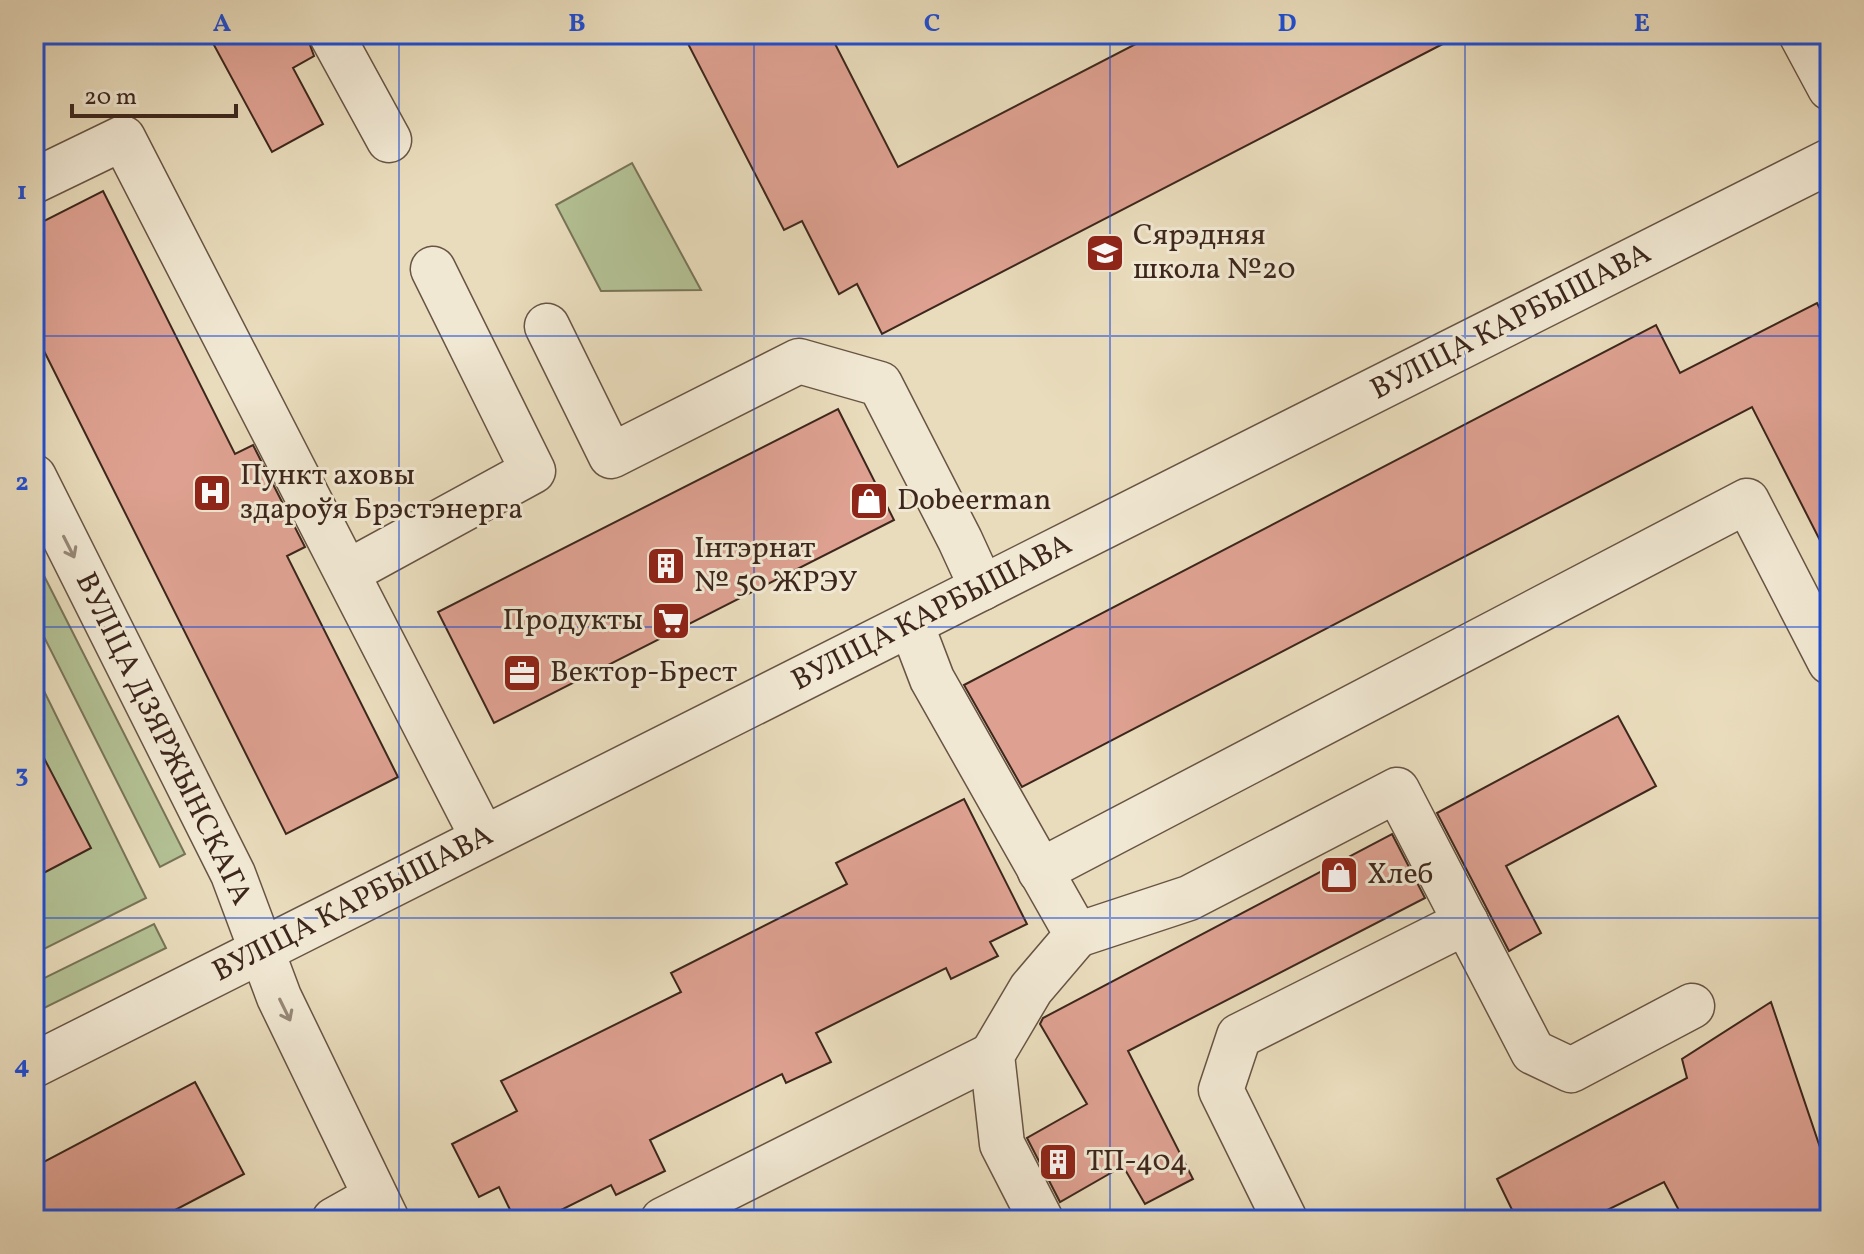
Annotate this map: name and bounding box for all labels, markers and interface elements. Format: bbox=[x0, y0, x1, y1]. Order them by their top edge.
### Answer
text: A bbox=[213, 6, 232, 42]
text: B bbox=[568, 6, 586, 42]
text: C bbox=[924, 6, 940, 42]
text: D bbox=[1277, 6, 1297, 42]
text: E bbox=[1634, 6, 1650, 42]
scale bar bbox=[72, 68, 236, 118]
text: 20 m bbox=[84, 81, 137, 115]
text: 1 bbox=[17, 174, 27, 210]
place label: Сярэдняя школа №20 bbox=[1133, 215, 1296, 291]
school or university icon: Сярэдняя школа №20 bbox=[1084, 232, 1126, 274]
street label: ВУЛІЦА КАРБЫШАВА bbox=[1363, 233, 1659, 411]
place label: Пункт аховы здароўя Брэстэнерга bbox=[240, 455, 523, 531]
text: 2 bbox=[15, 465, 29, 501]
hospital icon: Пункт аховы здароўя Брэстэнерга bbox=[191, 472, 233, 514]
shop icon: Dobeerman bbox=[848, 480, 890, 522]
place label: Dobeerman bbox=[897, 480, 1051, 522]
street label: ВУЛІЦА КАРБЫШАВА bbox=[784, 524, 1080, 702]
place label: Інтэрнат № 50 ЖРЭУ bbox=[694, 528, 857, 604]
one-way arrow bbox=[62, 534, 77, 558]
building icon: Інтэрнат № 50 ЖРЭУ bbox=[645, 545, 687, 587]
street label: ВУЛІЦА ДЗЯРЖЫНСКАГА bbox=[64, 566, 262, 912]
place label: Продукты bbox=[502, 600, 643, 642]
supermarket icon: Продукты bbox=[650, 600, 692, 642]
office icon: Вектор-Брест bbox=[501, 652, 543, 694]
place label: Вектор-Брест bbox=[550, 652, 737, 694]
text: 3 bbox=[15, 757, 29, 793]
street label: ВУЛІЦА КАРБЫШАВА bbox=[205, 815, 501, 993]
shop icon: Хлеб bbox=[1318, 854, 1360, 896]
place label: Хлеб bbox=[1367, 854, 1433, 896]
one-way arrow bbox=[278, 998, 293, 1022]
text: 4 bbox=[14, 1048, 30, 1084]
building icon: ТП-404 bbox=[1037, 1141, 1079, 1183]
place label: ТП-404 bbox=[1086, 1141, 1188, 1183]

